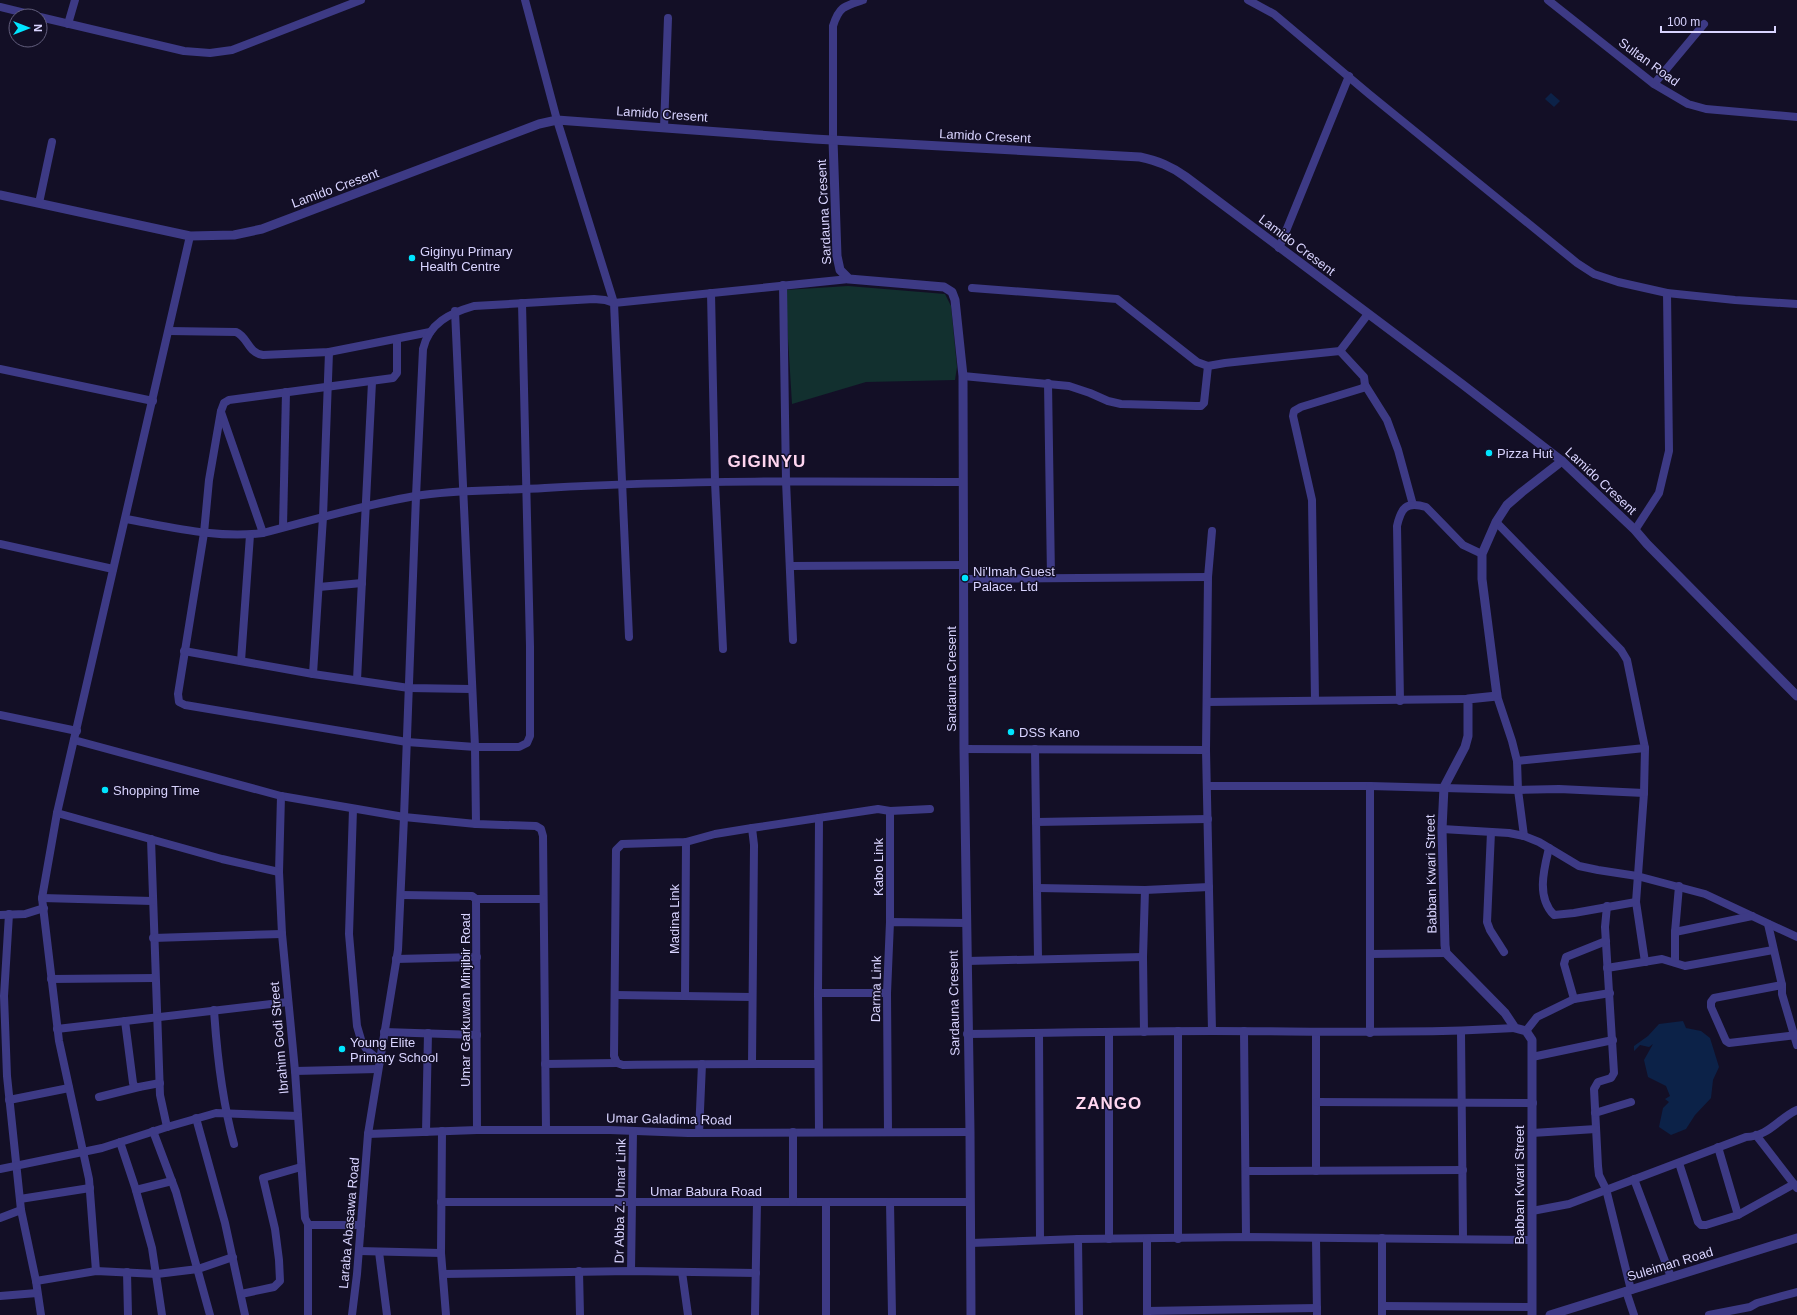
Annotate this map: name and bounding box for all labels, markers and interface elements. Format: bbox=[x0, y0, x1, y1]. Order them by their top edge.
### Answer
north arrow bbox=[8, 8, 48, 48]
scale bar bbox=[1661, 8, 1775, 34]
text: 100 m bbox=[1667, 15, 1700, 29]
text: N bbox=[32, 24, 44, 32]
street label: Sultan Road bbox=[1616, 35, 1682, 89]
street label: Lamido Cresent bbox=[616, 103, 709, 125]
street label: Lamido Cresent bbox=[939, 126, 1032, 146]
street label: Sardauna Cresent bbox=[814, 159, 834, 265]
street label: Lamido Cresent bbox=[289, 165, 381, 211]
street label: Lamido Cresent bbox=[1256, 211, 1338, 279]
place label: Giginyu Primary Health Centre bbox=[420, 244, 513, 274]
marker: Giginyu Primary Health Centre bbox=[407, 253, 417, 263]
street label: Lamido Cresent bbox=[1562, 444, 1640, 518]
place label: Pizza Hut bbox=[1497, 446, 1553, 461]
marker: Pizza Hut bbox=[1484, 448, 1494, 458]
district label: GIGINYU bbox=[728, 452, 806, 471]
place label: Ni'Imah Guest Palace. Ltd bbox=[973, 564, 1055, 594]
marker: Ni'Imah Guest Palace. Ltd bbox=[960, 573, 970, 583]
street label: Sardauna Cresent bbox=[944, 626, 959, 732]
place label: DSS Kano bbox=[1019, 725, 1080, 740]
marker: DSS Kano bbox=[1006, 727, 1016, 737]
place label: Shopping Time bbox=[113, 783, 200, 798]
marker: Shopping Time bbox=[100, 785, 110, 795]
street label: Babban Kwari Street bbox=[1422, 814, 1440, 934]
street label: Kabo Link bbox=[871, 838, 886, 896]
street label: Madina Link bbox=[667, 883, 682, 954]
street label: Umar Garkuwan Minjibir Road bbox=[458, 913, 473, 1087]
street label: Sardauna Cresent bbox=[946, 950, 962, 1056]
street label: Darma Link bbox=[868, 955, 884, 1022]
street label: Ibrahim Godi Street bbox=[267, 981, 291, 1095]
place label: Young Elite Primary School bbox=[350, 1035, 438, 1065]
marker: Young Elite Primary School bbox=[337, 1044, 347, 1054]
district label: ZANGO bbox=[1076, 1094, 1142, 1113]
street label: Umar Galadima Road bbox=[606, 1110, 732, 1128]
street label: Babban Kwari Street bbox=[1512, 1125, 1527, 1245]
street label: Dr Abba Z. Umar Link bbox=[611, 1138, 629, 1264]
street label: Laraba Abasawa Road bbox=[336, 1157, 362, 1289]
street label: Umar Babura Road bbox=[650, 1184, 762, 1199]
street label: Suleiman Road bbox=[1625, 1244, 1715, 1284]

